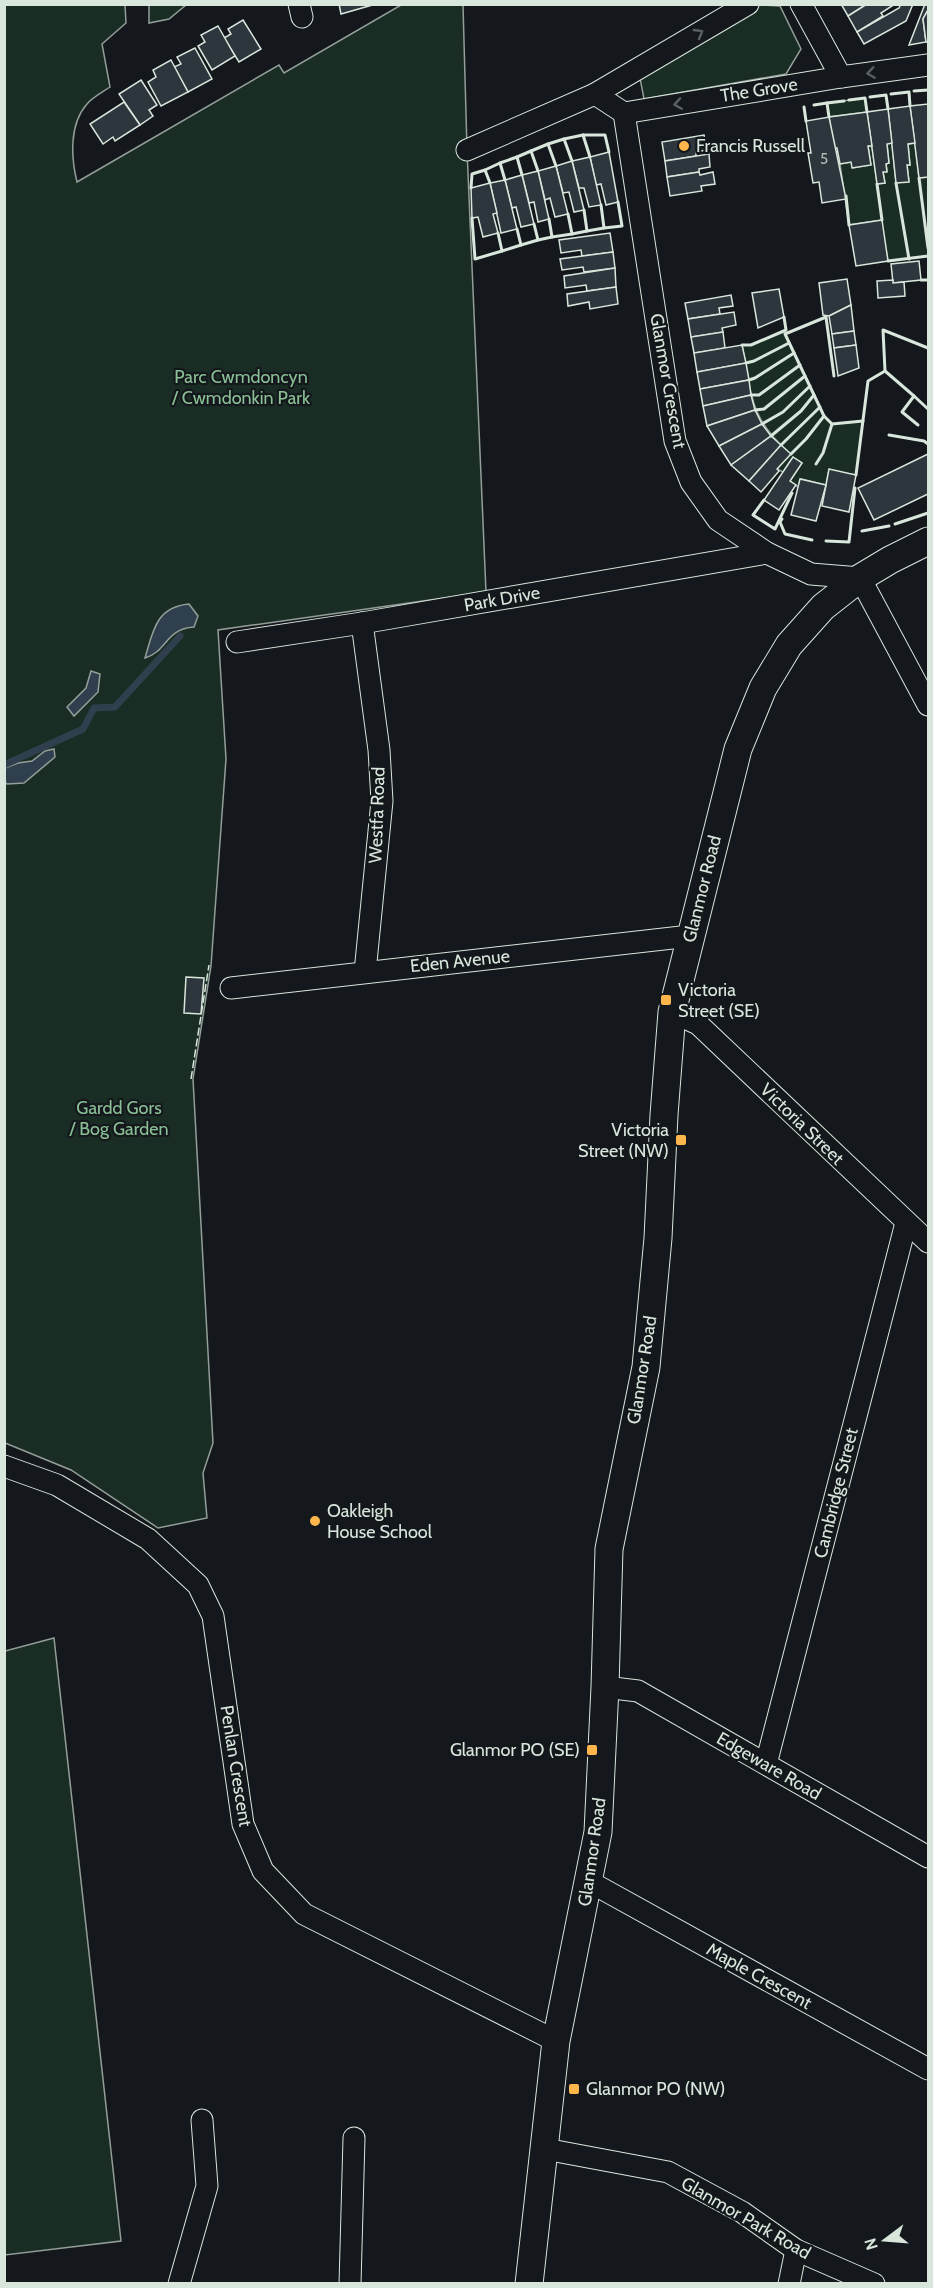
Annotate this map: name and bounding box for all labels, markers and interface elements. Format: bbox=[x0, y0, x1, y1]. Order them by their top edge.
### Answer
one-way arrow bbox=[693, 28, 703, 40]
one-way arrow bbox=[866, 66, 875, 78]
street label: The Grove bbox=[719, 73, 799, 107]
one-way arrow bbox=[673, 97, 683, 109]
place label: Francis Russell bbox=[696, 135, 806, 157]
marker: Francis Russell bbox=[677, 139, 691, 153]
house number: 5 bbox=[820, 150, 828, 168]
street label: Glanmor Crescent bbox=[645, 312, 691, 450]
park label: Parc Cwmdoncyn / Cwmdonkin Park bbox=[171, 366, 311, 409]
street label: Park Drive bbox=[462, 581, 542, 617]
street label: Westfa Road bbox=[364, 766, 390, 864]
street label: Glanmor Road bbox=[678, 833, 726, 945]
street label: Eden Avenue bbox=[409, 945, 511, 977]
place label: Victoria Street (SE) bbox=[678, 979, 760, 1022]
marker: Victoria Street (SE) bbox=[659, 993, 673, 1007]
street label: Victoria Street bbox=[755, 1079, 849, 1169]
park label: Gardd Gors / Bog Garden bbox=[69, 1097, 168, 1140]
place label: Victoria Street (NW) bbox=[578, 1119, 669, 1162]
marker: Victoria Street (NW) bbox=[674, 1133, 688, 1147]
street label: Glanmor Road bbox=[623, 1314, 661, 1426]
street label: Cambridge Street bbox=[809, 1426, 863, 1560]
place label: Oakleigh House School bbox=[327, 1500, 433, 1543]
marker: Oakleigh House School bbox=[308, 1514, 322, 1528]
street label: Penlan Crescent bbox=[216, 1704, 256, 1828]
street label: Edgeware Road bbox=[713, 1727, 825, 1805]
place label: Glanmor PO (SE) bbox=[450, 1739, 580, 1761]
marker: Glanmor PO (SE) bbox=[585, 1743, 599, 1757]
street label: Glanmor Road bbox=[573, 1796, 611, 1908]
street label: Maple Crescent bbox=[703, 1938, 815, 2014]
place label: Glanmor PO (NW) bbox=[586, 2078, 725, 2100]
marker: Glanmor PO (NW) bbox=[567, 2082, 581, 2096]
street label: Glanmor Park Road bbox=[677, 2172, 815, 2264]
north arrow bbox=[855, 2210, 915, 2270]
text: N bbox=[860, 2236, 882, 2252]

